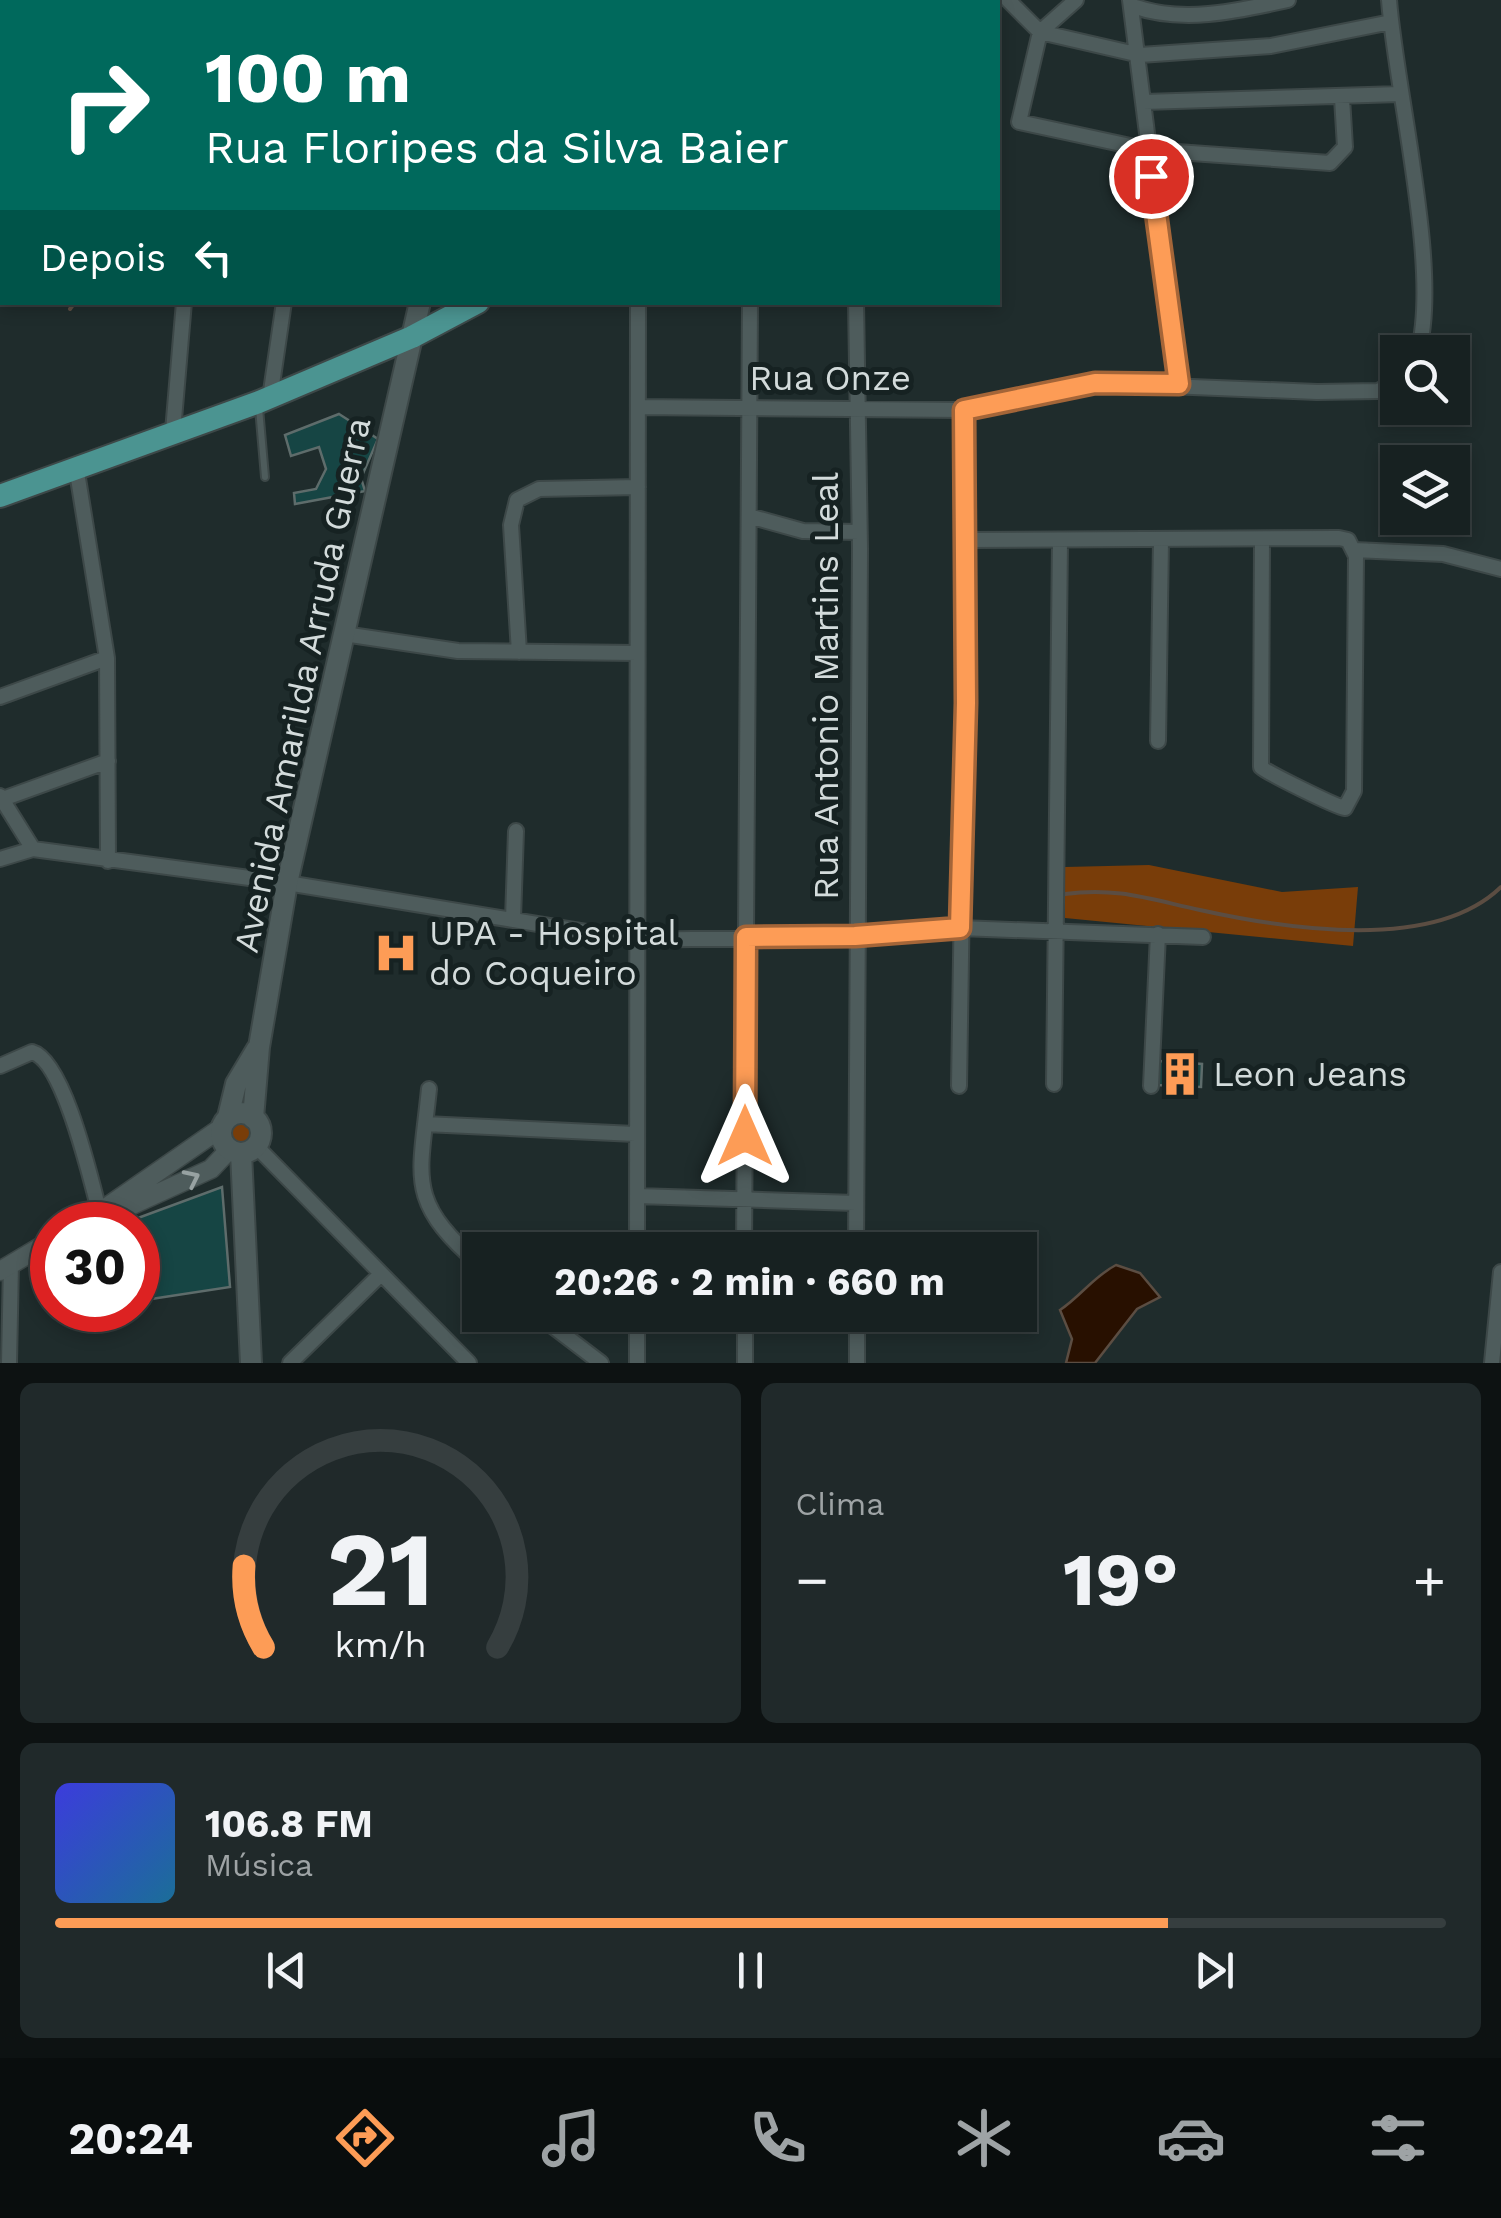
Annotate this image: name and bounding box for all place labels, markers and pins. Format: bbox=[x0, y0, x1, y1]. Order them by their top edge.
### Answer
pin bbox=[1109, 134, 1194, 219]
place label: UPA - Hospital do Coqueiro bbox=[429, 912, 678, 994]
hospital icon: UPA - Hospital do Coqueiro bbox=[372, 929, 420, 977]
building icon: Leon Jeans bbox=[1156, 1050, 1204, 1098]
place label: Leon Jeans bbox=[1213, 1053, 1407, 1095]

